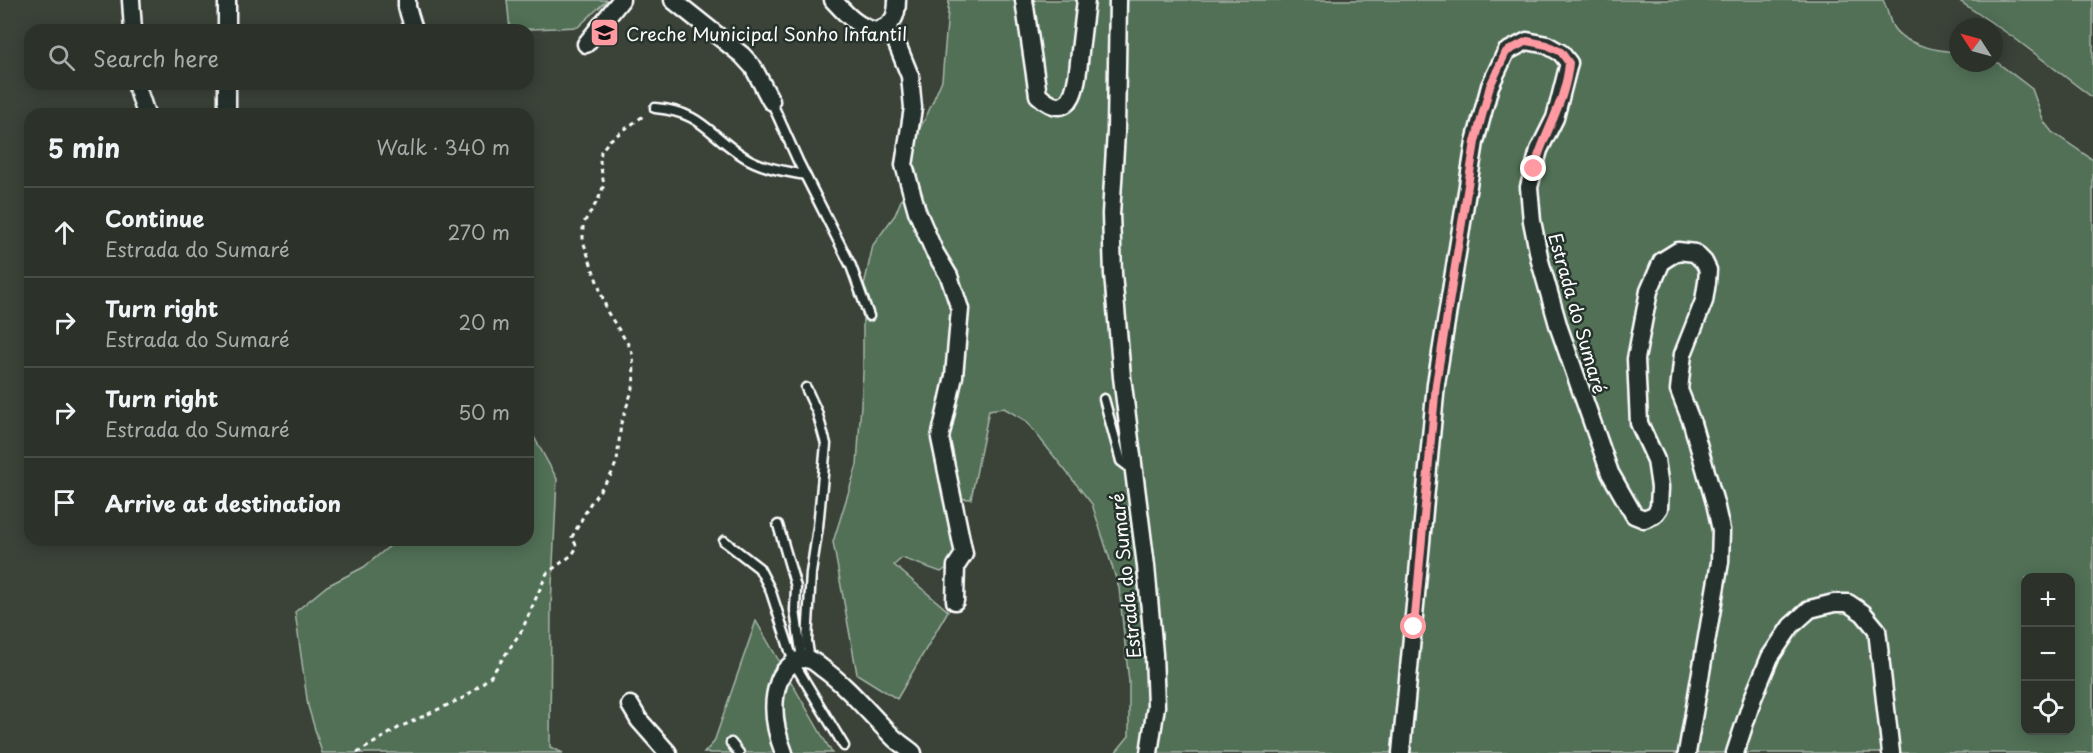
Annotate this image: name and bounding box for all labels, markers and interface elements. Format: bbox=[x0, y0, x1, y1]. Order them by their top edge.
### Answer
school or university icon: Creche Municipal Sonho Infantil bbox=[589, 17, 621, 49]
north arrow bbox=[1949, 18, 2003, 72]
place label: Creche Municipal Sonho Infantil bbox=[626, 20, 907, 47]
search box bbox=[24, 24, 534, 90]
icon: search bbox=[45, 41, 78, 74]
text: Search here bbox=[93, 41, 219, 74]
text: 5 min bbox=[48, 128, 120, 167]
text: Walk · 340 m bbox=[377, 132, 510, 162]
route end bbox=[1520, 155, 1546, 181]
text: Continue bbox=[105, 201, 204, 234]
icon: ahead bbox=[48, 216, 81, 249]
text: 270 m bbox=[447, 217, 510, 247]
street label: Estrada do Sumaré bbox=[1542, 229, 1614, 397]
text: Estrada do Sumaré bbox=[105, 234, 290, 264]
text: Turn right bbox=[105, 291, 218, 324]
icon: right bbox=[48, 306, 81, 339]
text: 20 m bbox=[458, 307, 510, 337]
text: Estrada do Sumaré bbox=[105, 324, 290, 354]
text: Turn right bbox=[105, 381, 218, 414]
icon: right bbox=[48, 396, 81, 429]
text: 50 m bbox=[458, 397, 510, 427]
text: Estrada do Sumaré bbox=[105, 414, 290, 444]
icon: arrive bbox=[48, 486, 81, 519]
text: Arrive at destination bbox=[105, 486, 341, 519]
street label: Estrada do Sumaré bbox=[1103, 492, 1147, 660]
map controls bbox=[2021, 573, 2075, 735]
button: + bbox=[2021, 573, 2075, 627]
route start bbox=[1400, 613, 1426, 639]
button: − bbox=[2021, 627, 2075, 681]
button: locate bbox=[2021, 681, 2075, 735]

